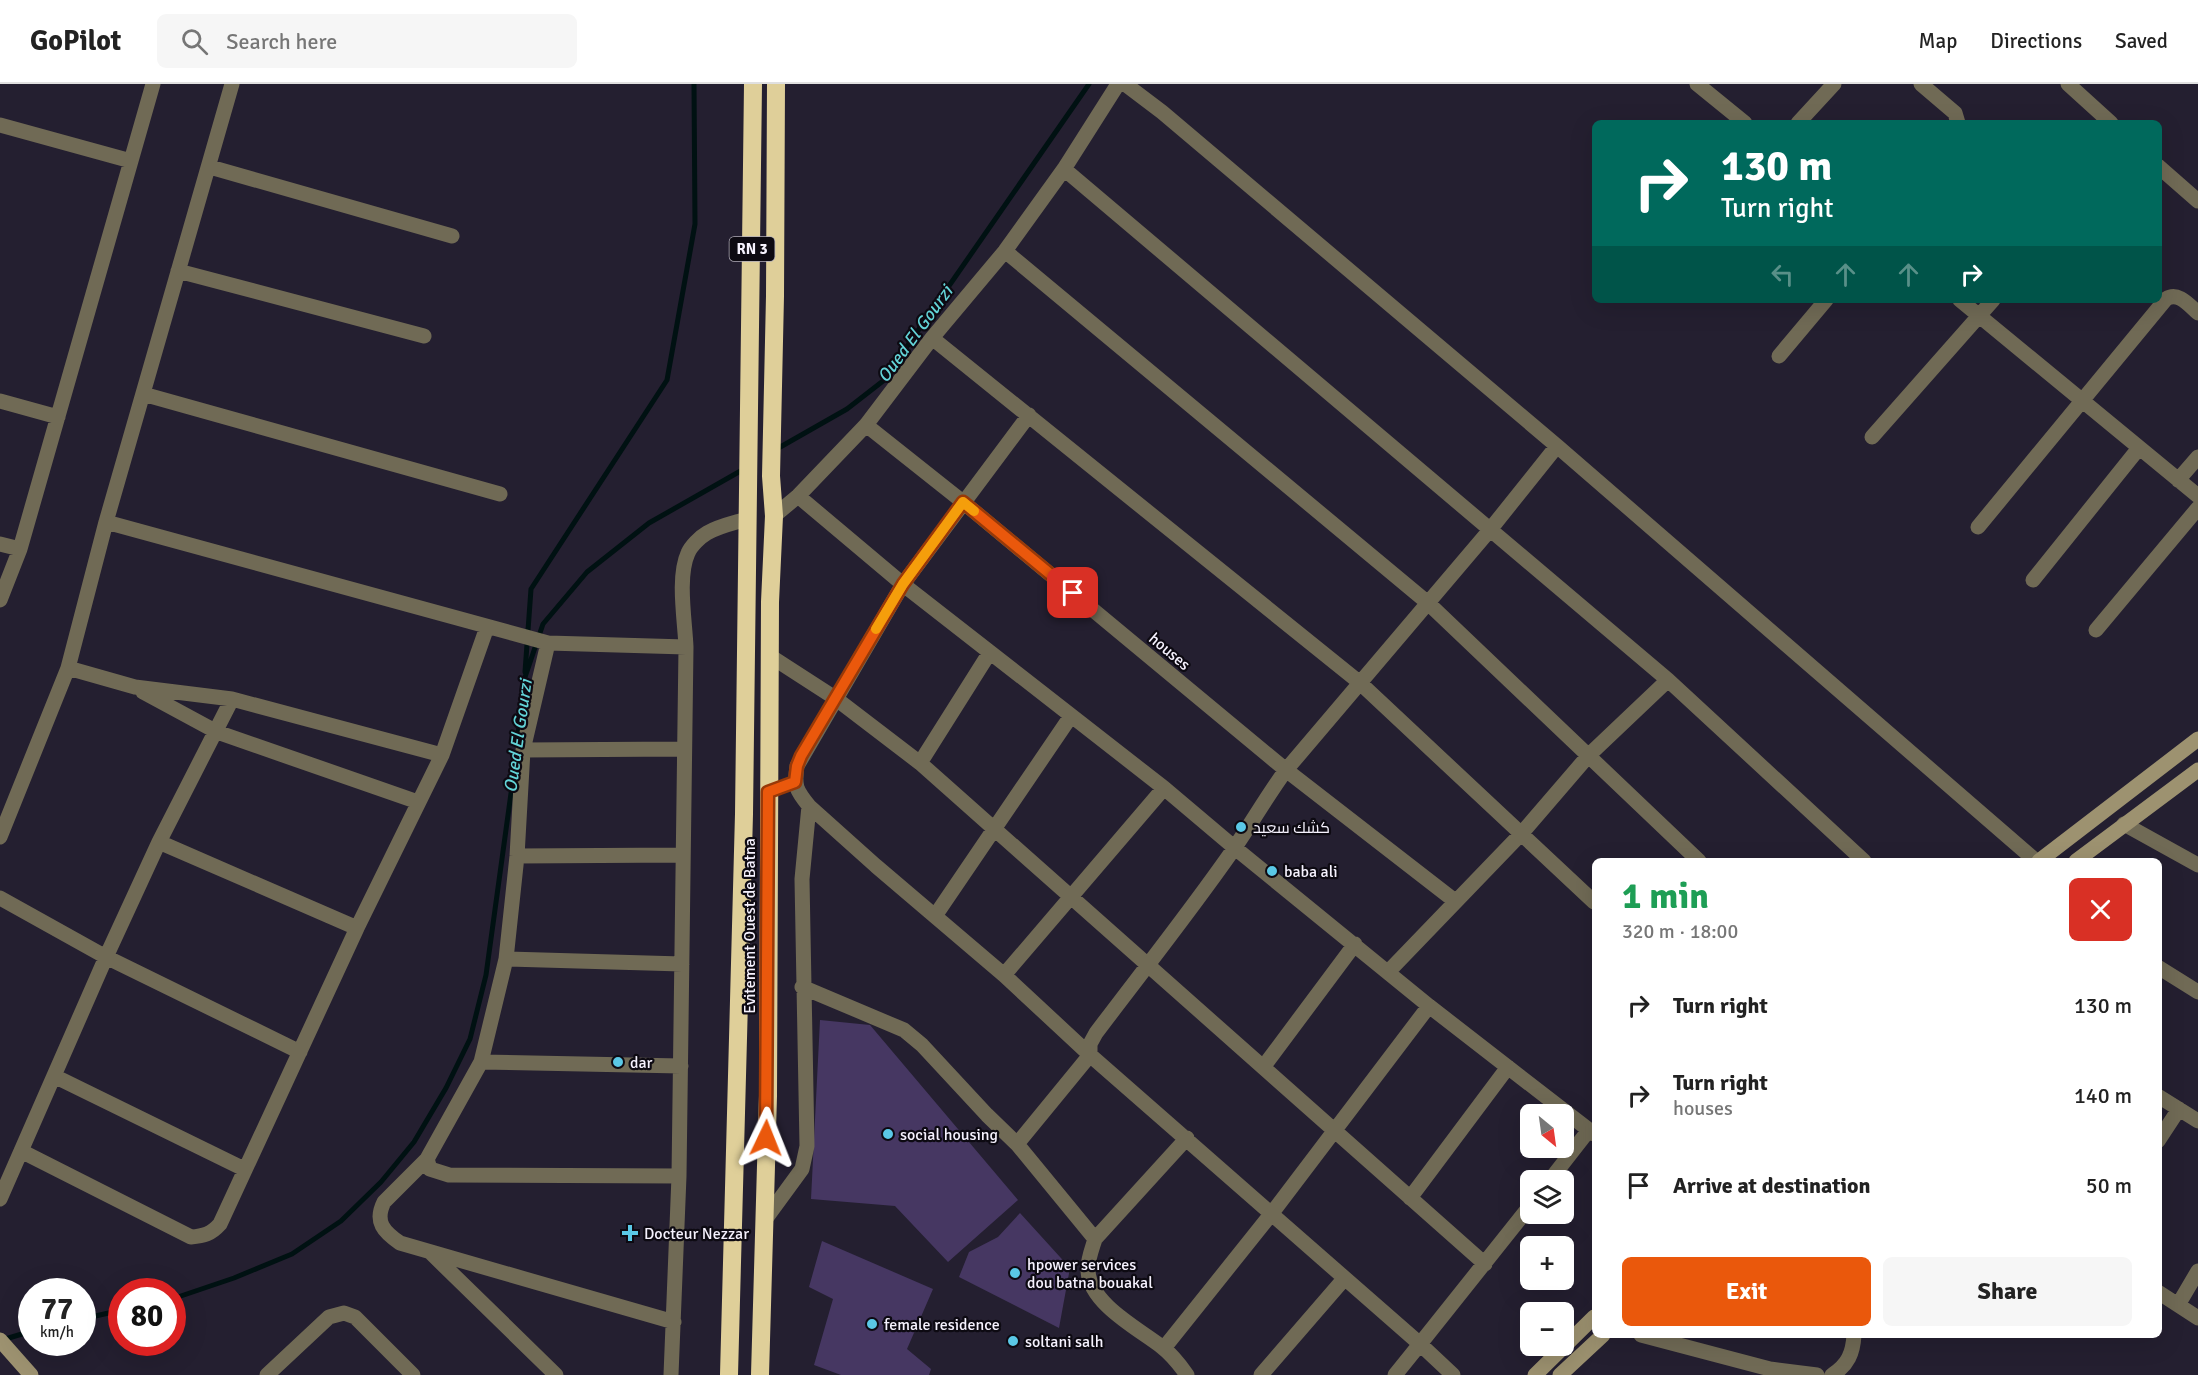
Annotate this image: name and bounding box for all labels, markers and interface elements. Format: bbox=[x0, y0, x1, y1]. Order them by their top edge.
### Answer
search box bbox=[157, 14, 577, 68]
text: GoPilot bbox=[30, 24, 121, 58]
icon: search bbox=[178, 25, 211, 58]
text: Search here bbox=[226, 28, 337, 55]
text: Map bbox=[1919, 28, 1957, 54]
text: Directions bbox=[1990, 28, 2082, 54]
text: Saved bbox=[2115, 28, 2168, 54]
text: 130 m bbox=[1721, 141, 1832, 192]
icon: right bbox=[1622, 144, 1700, 222]
text: Turn right bbox=[1721, 192, 1834, 225]
road number: RN 3 bbox=[730, 237, 774, 261]
icon: left bbox=[1766, 258, 1799, 291]
icon: ahead bbox=[1829, 258, 1862, 291]
icon: ahead bbox=[1892, 258, 1925, 291]
icon: right bbox=[1955, 258, 1988, 291]
water label: Oued El Gourzi bbox=[873, 280, 959, 387]
pin bbox=[1047, 567, 1098, 618]
icon: arrive bbox=[1056, 576, 1089, 609]
street label: houses bbox=[1145, 629, 1194, 675]
water label: Oued El Gourzi bbox=[499, 676, 537, 794]
place label: كشك سعيد bbox=[1253, 818, 1330, 838]
marker: كشك سعيد bbox=[1234, 820, 1248, 834]
street label: Evitement Ouest de Batna bbox=[740, 838, 760, 1014]
place label: baba ali bbox=[1284, 862, 1338, 882]
marker: baba ali bbox=[1265, 864, 1279, 878]
text: 1 min bbox=[1622, 874, 1709, 919]
button: close bbox=[2069, 878, 2132, 941]
text: 320 m · 18:00 bbox=[1622, 919, 1738, 944]
icon: right bbox=[1622, 989, 1655, 1022]
text: Turn right bbox=[1673, 992, 1768, 1019]
text: 130 m bbox=[2074, 992, 2132, 1019]
place label: dar bbox=[630, 1053, 653, 1073]
marker: dar bbox=[611, 1055, 625, 1069]
text: Turn right bbox=[1673, 1069, 1768, 1096]
icon: right bbox=[1622, 1079, 1655, 1112]
text: 140 m bbox=[2074, 1082, 2132, 1109]
text: houses bbox=[1673, 1096, 1733, 1121]
north arrow bbox=[1520, 1104, 1574, 1158]
map controls bbox=[1520, 1104, 1574, 1356]
position arrow bbox=[734, 1106, 798, 1170]
place label: social housing bbox=[900, 1125, 998, 1145]
marker: social housing bbox=[881, 1127, 895, 1141]
icon: arrive bbox=[1622, 1169, 1655, 1202]
button: layers bbox=[1520, 1170, 1574, 1224]
text: Arrive at destination bbox=[1673, 1172, 1870, 1199]
text: 50 m bbox=[2086, 1172, 2132, 1199]
marker: Docteur Nezzar bbox=[621, 1224, 639, 1242]
place label: Docteur Nezzar bbox=[644, 1224, 749, 1244]
button: + bbox=[1520, 1236, 1574, 1290]
place label: hpower services dou batna bouakal bbox=[1027, 1255, 1153, 1293]
button: Exit bbox=[1622, 1257, 1871, 1326]
button: Share bbox=[1883, 1257, 2132, 1326]
marker: hpower services dou batna bouakal bbox=[1008, 1266, 1022, 1280]
speed limit sign: 80 bbox=[108, 1278, 186, 1356]
text: 77 bbox=[41, 1291, 73, 1328]
button: − bbox=[1520, 1302, 1574, 1356]
place label: female residence bbox=[884, 1315, 1000, 1335]
marker: female residence bbox=[865, 1317, 879, 1331]
text: km/h bbox=[40, 1323, 74, 1341]
place label: soltani salh bbox=[1025, 1332, 1104, 1352]
marker: soltani salh bbox=[1006, 1334, 1020, 1348]

